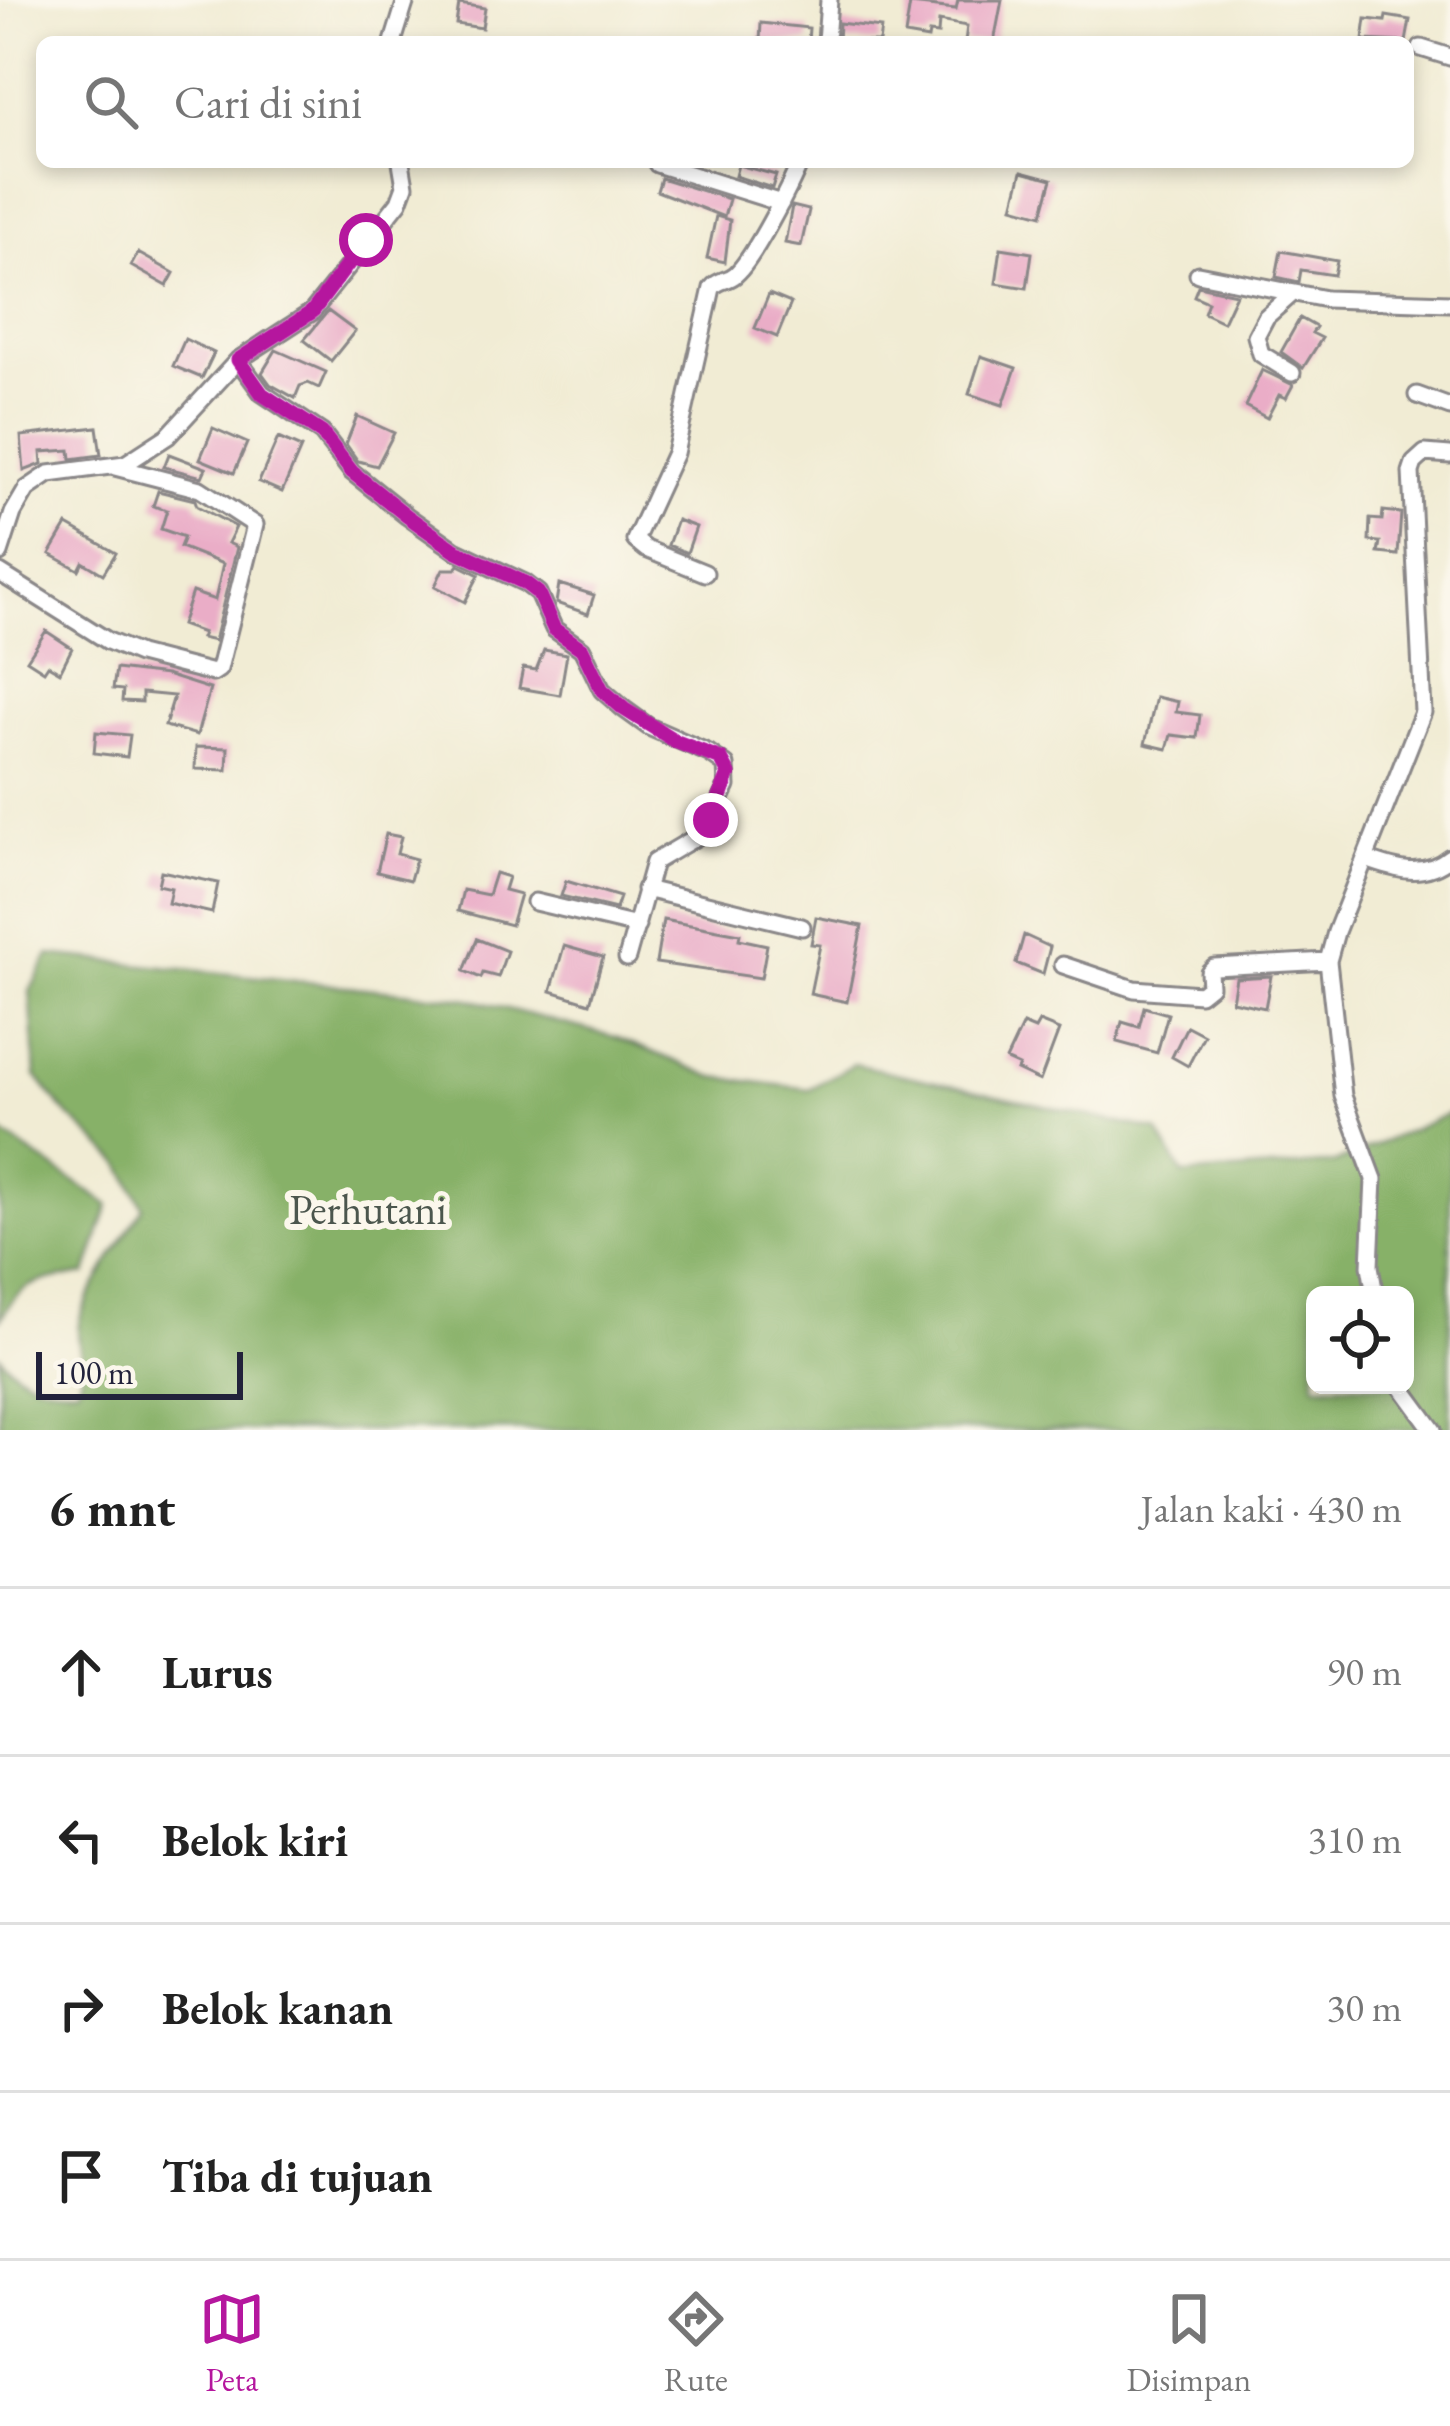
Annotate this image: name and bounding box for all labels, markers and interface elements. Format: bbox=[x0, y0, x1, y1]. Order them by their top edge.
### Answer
search box bbox=[36, 36, 1414, 168]
icon: search bbox=[78, 69, 144, 135]
text: Cari di sini bbox=[174, 73, 362, 131]
route start bbox=[339, 213, 393, 267]
route end bbox=[684, 793, 738, 847]
park label: Perhutani bbox=[289, 1182, 447, 1237]
map controls bbox=[1306, 1286, 1414, 1394]
button: locate bbox=[1306, 1286, 1414, 1394]
scale bar bbox=[36, 1346, 243, 1399]
text: 100 m bbox=[54, 1351, 134, 1394]
text: 6 mnt bbox=[48, 1475, 175, 1541]
text: Jalan kaki · 430 m bbox=[1140, 1483, 1402, 1534]
icon: ahead bbox=[48, 1639, 114, 1705]
text: Lurus bbox=[162, 1643, 273, 1701]
text: 90 m bbox=[1326, 1646, 1402, 1697]
icon: left bbox=[48, 1807, 114, 1873]
text: Belok kiri bbox=[162, 1811, 348, 1869]
text: 310 m bbox=[1308, 1814, 1402, 1865]
icon: right bbox=[48, 1975, 114, 2041]
text: Belok kanan bbox=[162, 1979, 393, 2037]
text: 30 m bbox=[1326, 1982, 1402, 2033]
icon: arrive bbox=[48, 2143, 114, 2209]
text: Tiba di tujuan bbox=[162, 2147, 433, 2205]
tab: Peta bbox=[199, 2286, 265, 2401]
tab: Rute bbox=[663, 2286, 729, 2401]
tab: Disimpan bbox=[1127, 2286, 1251, 2401]

